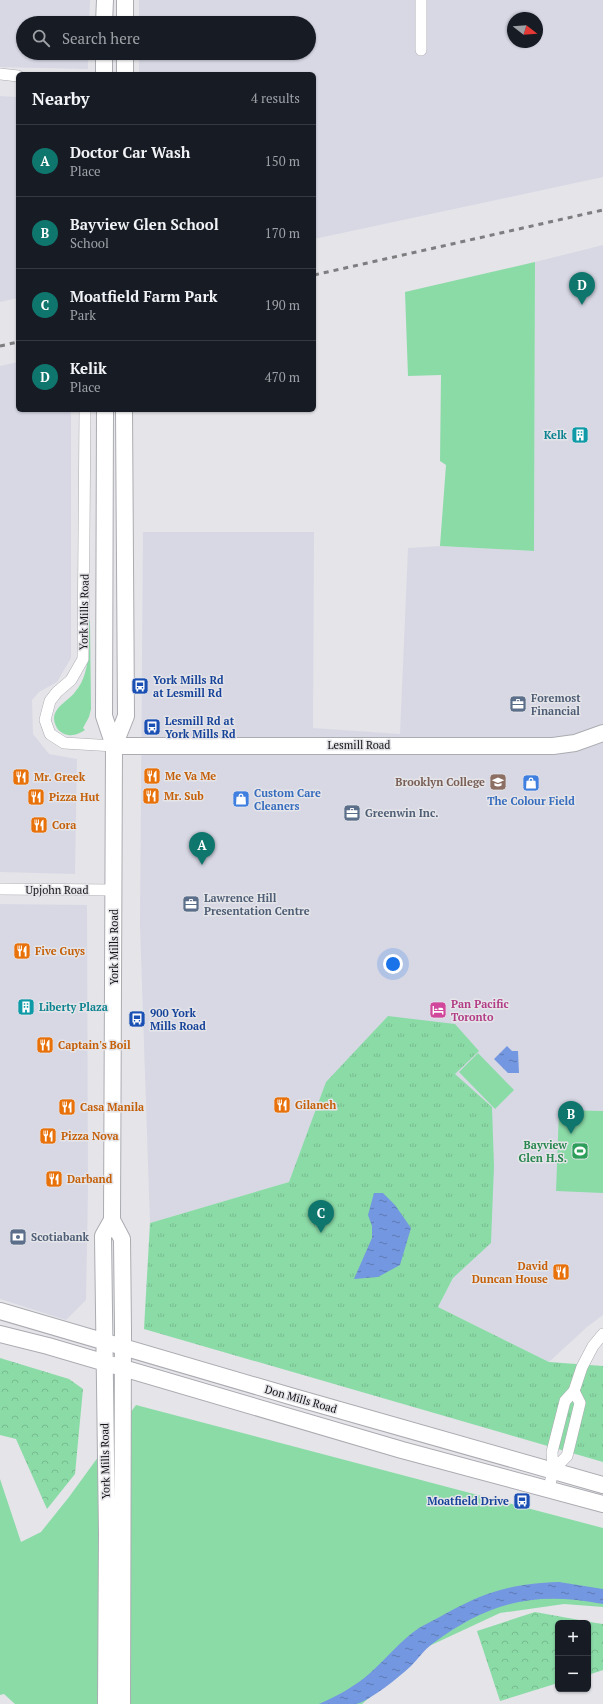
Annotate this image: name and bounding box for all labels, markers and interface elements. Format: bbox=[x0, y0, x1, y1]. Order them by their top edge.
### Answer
north arrow bbox=[507, 12, 543, 48]
search box bbox=[16, 16, 316, 60]
icon: search bbox=[30, 27, 52, 49]
text: Search here bbox=[62, 28, 140, 48]
text: Nearby bbox=[32, 87, 90, 110]
text: 4 results bbox=[251, 89, 300, 107]
text: Doctor Car Wash bbox=[70, 142, 190, 162]
text: A bbox=[40, 152, 50, 170]
text: 150 m bbox=[265, 152, 300, 170]
text: Place bbox=[70, 162, 101, 180]
text: Bayview Glen School bbox=[70, 214, 219, 234]
text: B bbox=[41, 224, 49, 242]
text: 170 m bbox=[265, 224, 300, 242]
text: School bbox=[70, 234, 109, 252]
pin: D bbox=[569, 272, 595, 305]
text: Moatfield Farm Park bbox=[70, 286, 218, 306]
text: C bbox=[41, 296, 49, 314]
text: 190 m bbox=[265, 296, 300, 314]
text: Park bbox=[70, 306, 96, 324]
text: Kelik bbox=[70, 358, 107, 378]
text: D bbox=[40, 368, 50, 386]
text: 470 m bbox=[265, 368, 300, 386]
text: Place bbox=[70, 378, 101, 396]
building icon: Kelk bbox=[570, 425, 590, 445]
place label: Kelk bbox=[544, 428, 568, 442]
street label: York Mills Road bbox=[76, 574, 92, 650]
place label: York Mills Rd at Lesmill Rd bbox=[153, 673, 224, 700]
bus stop icon: York Mills Rd at Lesmill Rd bbox=[130, 676, 150, 696]
place label: Foremost Financial bbox=[531, 691, 581, 718]
office icon: Foremost Financial bbox=[508, 694, 528, 714]
place label: Lesmill Rd at York Mills Rd bbox=[165, 714, 236, 741]
bus stop icon: Lesmill Rd at York Mills Rd bbox=[142, 717, 162, 737]
street label: Lesmill Road bbox=[328, 738, 390, 752]
restaurant icon: Me Va Me bbox=[142, 766, 162, 786]
restaurant icon: Mr. Greek bbox=[11, 767, 31, 787]
place label: Me Va Me bbox=[165, 769, 216, 783]
place label: Mr. Greek bbox=[34, 770, 86, 784]
school or university icon: Brooklyn College bbox=[488, 772, 508, 792]
shop icon: The Colour Field bbox=[521, 773, 541, 793]
place label: Brooklyn College bbox=[395, 775, 485, 789]
restaurant icon: Mr. Sub bbox=[141, 786, 161, 806]
place label: Custom Care Cleaners bbox=[254, 786, 321, 813]
restaurant icon: Pizza Hut bbox=[26, 787, 46, 807]
place label: Mr. Sub bbox=[164, 789, 204, 803]
shop icon: Custom Care Cleaners bbox=[231, 789, 251, 809]
place label: Pizza Hut bbox=[49, 790, 100, 804]
place label: The Colour Field bbox=[487, 794, 575, 808]
office icon: Greenwin Inc. bbox=[342, 803, 362, 823]
place label: Greenwin Inc. bbox=[365, 806, 439, 820]
restaurant icon: Cora bbox=[29, 815, 49, 835]
place label: Cora bbox=[52, 818, 76, 832]
pin: A bbox=[189, 832, 215, 865]
street label: Upjohn Road bbox=[25, 883, 89, 897]
place label: Lawrence Hill Presentation Centre bbox=[204, 891, 310, 918]
office icon: Lawrence Hill Presentation Centre bbox=[181, 894, 201, 914]
street label: York Mills Road bbox=[107, 909, 121, 985]
restaurant icon: Five Guys bbox=[12, 941, 32, 961]
place label: Five Guys bbox=[35, 944, 85, 958]
your location bbox=[383, 954, 403, 974]
building icon: Liberty Plaza bbox=[16, 997, 36, 1017]
place label: Pan Pacific Toronto bbox=[451, 997, 509, 1024]
place label: Liberty Plaza bbox=[39, 1000, 108, 1014]
hotel icon: Pan Pacific Toronto bbox=[428, 1000, 448, 1020]
place label: 900 York Mills Road bbox=[150, 1006, 206, 1033]
bus stop icon: 900 York Mills Road bbox=[127, 1009, 147, 1029]
restaurant icon: Captain's Boil bbox=[35, 1035, 55, 1055]
place label: Captain's Boil bbox=[58, 1038, 131, 1052]
restaurant icon: Gilaneh bbox=[272, 1095, 292, 1115]
restaurant icon: Casa Manila bbox=[57, 1097, 77, 1117]
place label: Gilaneh bbox=[295, 1098, 336, 1112]
place label: Casa Manila bbox=[80, 1100, 144, 1114]
pin: B bbox=[558, 1101, 584, 1134]
restaurant icon: Pizza Nova bbox=[38, 1126, 58, 1146]
place label: Pizza Nova bbox=[61, 1129, 119, 1143]
place label: Bayview Glen H.S. bbox=[518, 1138, 567, 1165]
sports icon: Bayview Glen H.S. bbox=[570, 1141, 590, 1161]
restaurant icon: Darband bbox=[44, 1169, 64, 1189]
place label: Darband bbox=[67, 1172, 113, 1186]
pin: C bbox=[308, 1200, 334, 1233]
bank icon: Scotiabank bbox=[8, 1227, 28, 1247]
place label: Scotiabank bbox=[31, 1230, 90, 1244]
place label: David Duncan House bbox=[472, 1259, 548, 1286]
restaurant icon: David Duncan House bbox=[551, 1262, 571, 1282]
street label: Don Mills Road bbox=[263, 1382, 339, 1416]
street label: York Mills Road bbox=[97, 1423, 113, 1499]
bus stop icon: Moatfield Drive bbox=[512, 1491, 532, 1511]
place label: Moatfield Drive bbox=[427, 1494, 509, 1508]
map controls bbox=[555, 1620, 591, 1692]
button: + bbox=[555, 1620, 591, 1656]
button: − bbox=[555, 1656, 591, 1692]

